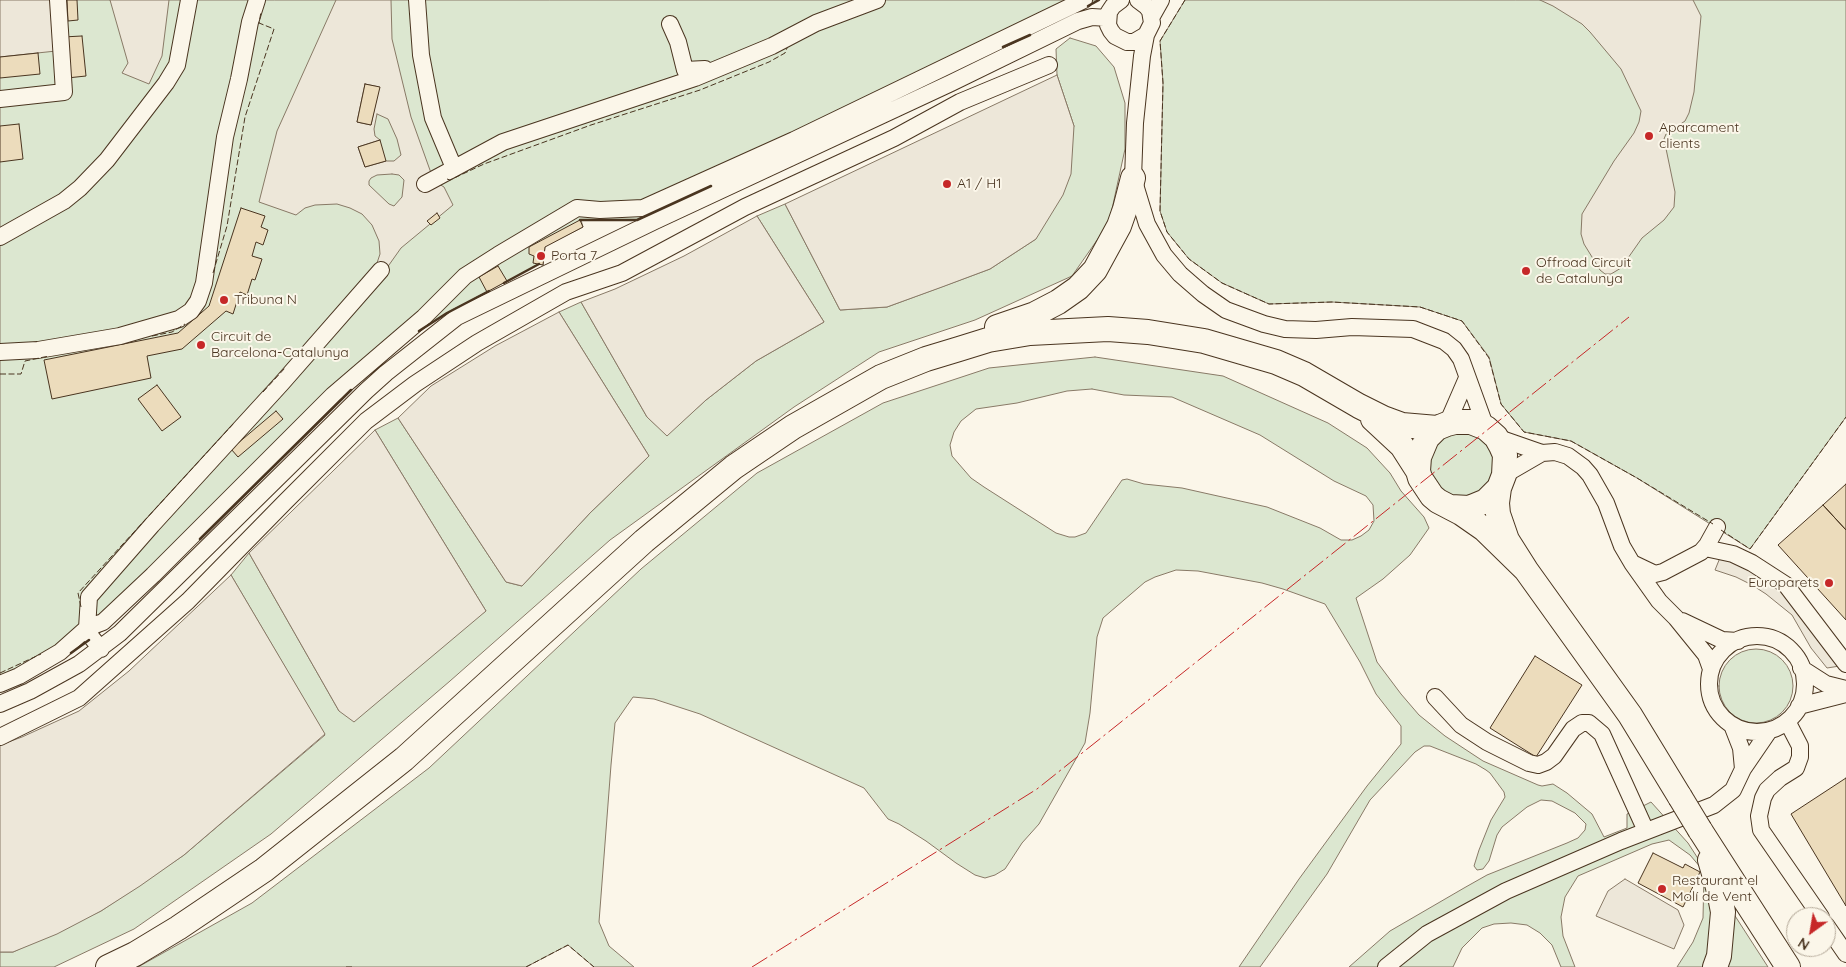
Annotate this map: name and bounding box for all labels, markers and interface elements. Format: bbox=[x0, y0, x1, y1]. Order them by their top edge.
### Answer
place label: Aparcament clients bbox=[1659, 120, 1739, 152]
marker: Aparcament clients bbox=[1643, 130, 1655, 142]
place label: A1 / H1 bbox=[957, 176, 1001, 192]
marker: A1 / H1 bbox=[941, 178, 953, 190]
place label: Porta 7 bbox=[551, 248, 597, 264]
marker: Porta 7 bbox=[535, 250, 547, 262]
place label: Offroad Circuit de Catalunya bbox=[1536, 255, 1631, 288]
marker: Offroad Circuit de Catalunya bbox=[1520, 265, 1532, 277]
place label: Tribuna N bbox=[234, 292, 297, 308]
marker: Tribuna N bbox=[218, 294, 230, 306]
place label: Circuit de Barcelona-Catalunya bbox=[211, 329, 349, 362]
marker: Circuit de Barcelona-Catalunya bbox=[195, 339, 207, 351]
place label: Europarets bbox=[1748, 575, 1819, 591]
marker: Europarets bbox=[1823, 577, 1835, 589]
place label: Restaurant el Molí de Vent bbox=[1672, 873, 1758, 906]
marker: Restaurant el Molí de Vent bbox=[1656, 883, 1668, 895]
north arrow bbox=[1786, 907, 1836, 957]
text: N bbox=[1794, 934, 1813, 954]

